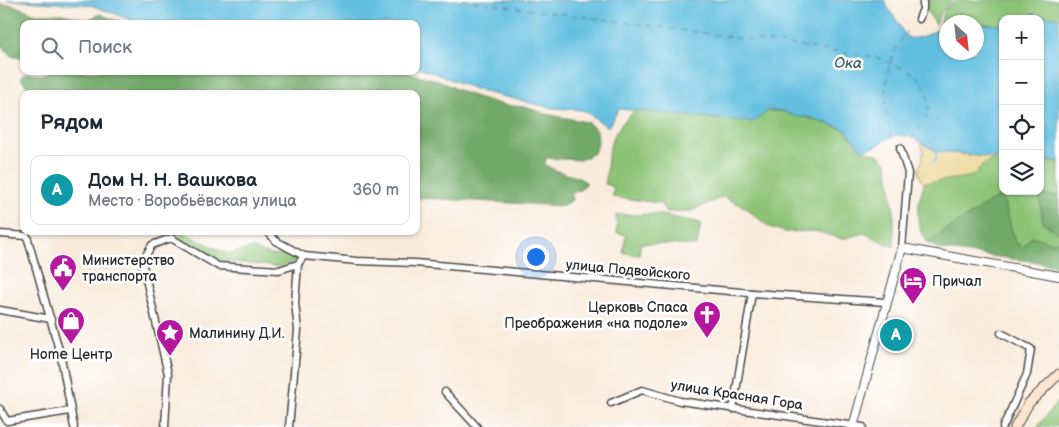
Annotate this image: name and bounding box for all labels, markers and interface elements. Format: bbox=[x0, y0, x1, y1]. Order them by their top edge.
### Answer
north arrow bbox=[939, 15, 984, 60]
map controls bbox=[999, 15, 1044, 195]
button: + bbox=[999, 15, 1044, 60]
search box bbox=[20, 20, 420, 75]
icon: search bbox=[38, 34, 66, 62]
text: Поиск bbox=[78, 36, 132, 59]
water label: Ока bbox=[834, 54, 862, 73]
button: − bbox=[999, 60, 1044, 105]
button: locate bbox=[999, 105, 1044, 150]
text: Рядом bbox=[40, 110, 103, 135]
button: layers bbox=[999, 150, 1044, 195]
text: Дом Н. Н. Вашкова bbox=[88, 169, 257, 192]
text: A bbox=[52, 181, 62, 200]
text: 360 m bbox=[352, 181, 399, 200]
text: Место · Воробьёвская улица bbox=[88, 192, 297, 211]
your location bbox=[523, 244, 549, 270]
place label: Министерство транспорта bbox=[82, 252, 174, 285]
public building icon: Министерство транспорта bbox=[48, 253, 78, 292]
street label: улица Подвойского bbox=[565, 256, 691, 284]
hotel icon: Причал bbox=[898, 266, 928, 305]
place label: Причал bbox=[932, 273, 982, 290]
place label: Церковь Спаса Преображения «на подоле» bbox=[504, 299, 689, 332]
church icon: Церковь Спаса Преображения «на подоле» bbox=[692, 300, 722, 339]
shop icon: Home Центр bbox=[56, 306, 86, 345]
pin: A bbox=[880, 316, 912, 354]
place icon: Малинину Д.И. bbox=[155, 318, 185, 357]
place label: Малинину Д.И. bbox=[189, 325, 285, 342]
place label: Home Центр bbox=[30, 346, 112, 363]
street label: улица Красная Гора bbox=[670, 376, 805, 414]

